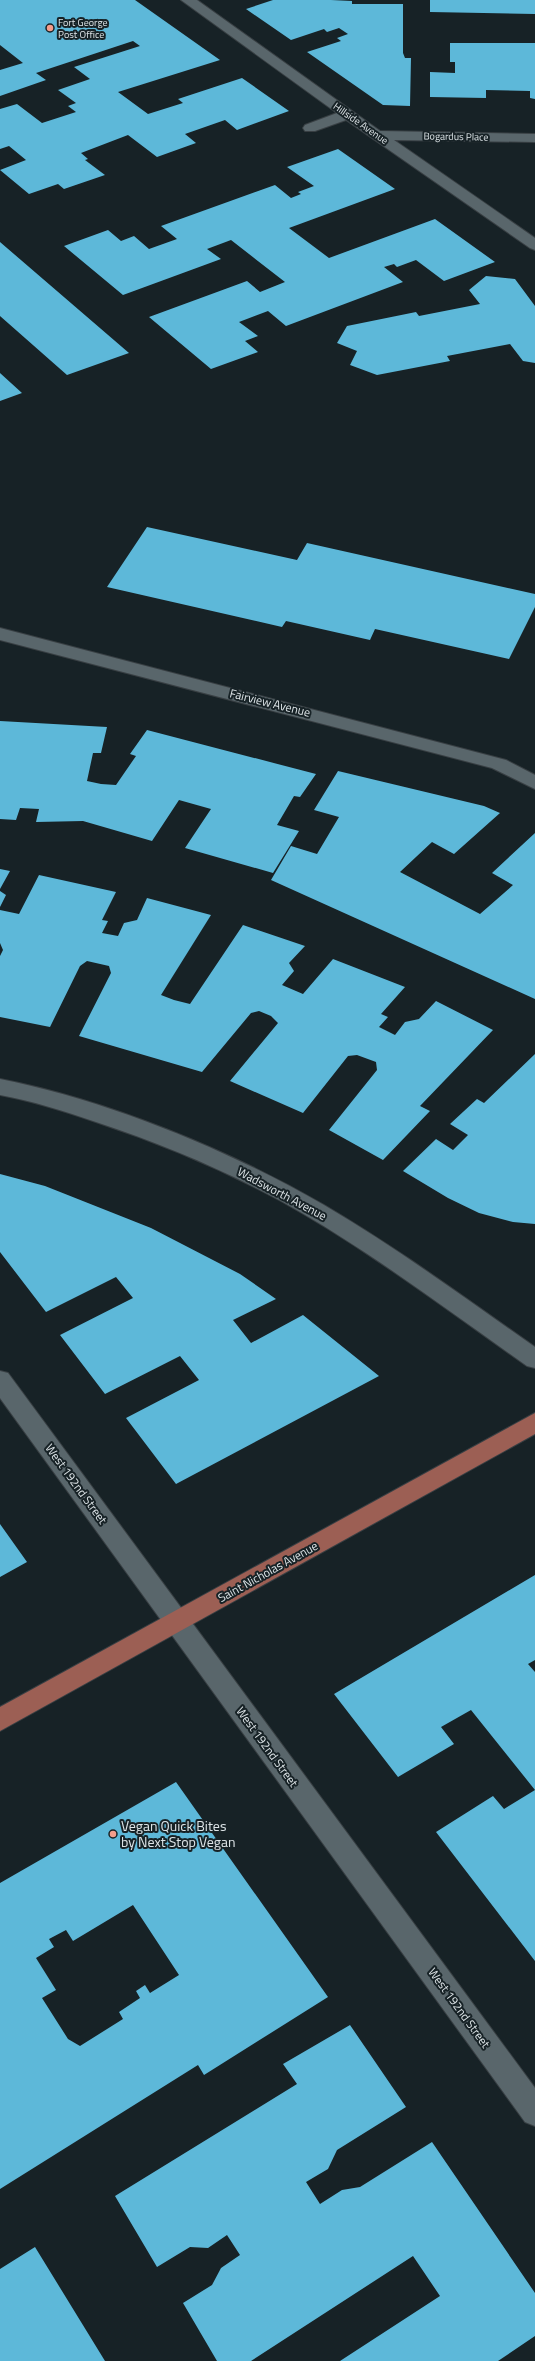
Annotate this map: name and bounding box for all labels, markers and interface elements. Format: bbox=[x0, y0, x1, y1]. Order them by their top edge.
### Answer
place label: Fort George Post Office bbox=[58, 15, 108, 42]
marker: Fort George Post Office bbox=[45, 23, 55, 33]
street label: Hillside Avenue bbox=[330, 99, 391, 148]
street label: Bogardus Place bbox=[423, 128, 489, 145]
street label: Fairview Avenue bbox=[228, 683, 312, 722]
street label: Wadsworth Avenue bbox=[234, 1162, 330, 1225]
street label: West 192nd Street bbox=[41, 1440, 113, 1529]
street label: Saint Nicholas Avenue bbox=[214, 1536, 321, 1607]
street label: West 192nd Street bbox=[232, 1703, 304, 1792]
place label: Vegan Quick Bites by Next Stop Vegan bbox=[121, 1815, 236, 1852]
marker: Vegan Quick Bites by Next Stop Vegan bbox=[108, 1829, 118, 1839]
street label: West 192nd Street bbox=[424, 1964, 496, 2053]

